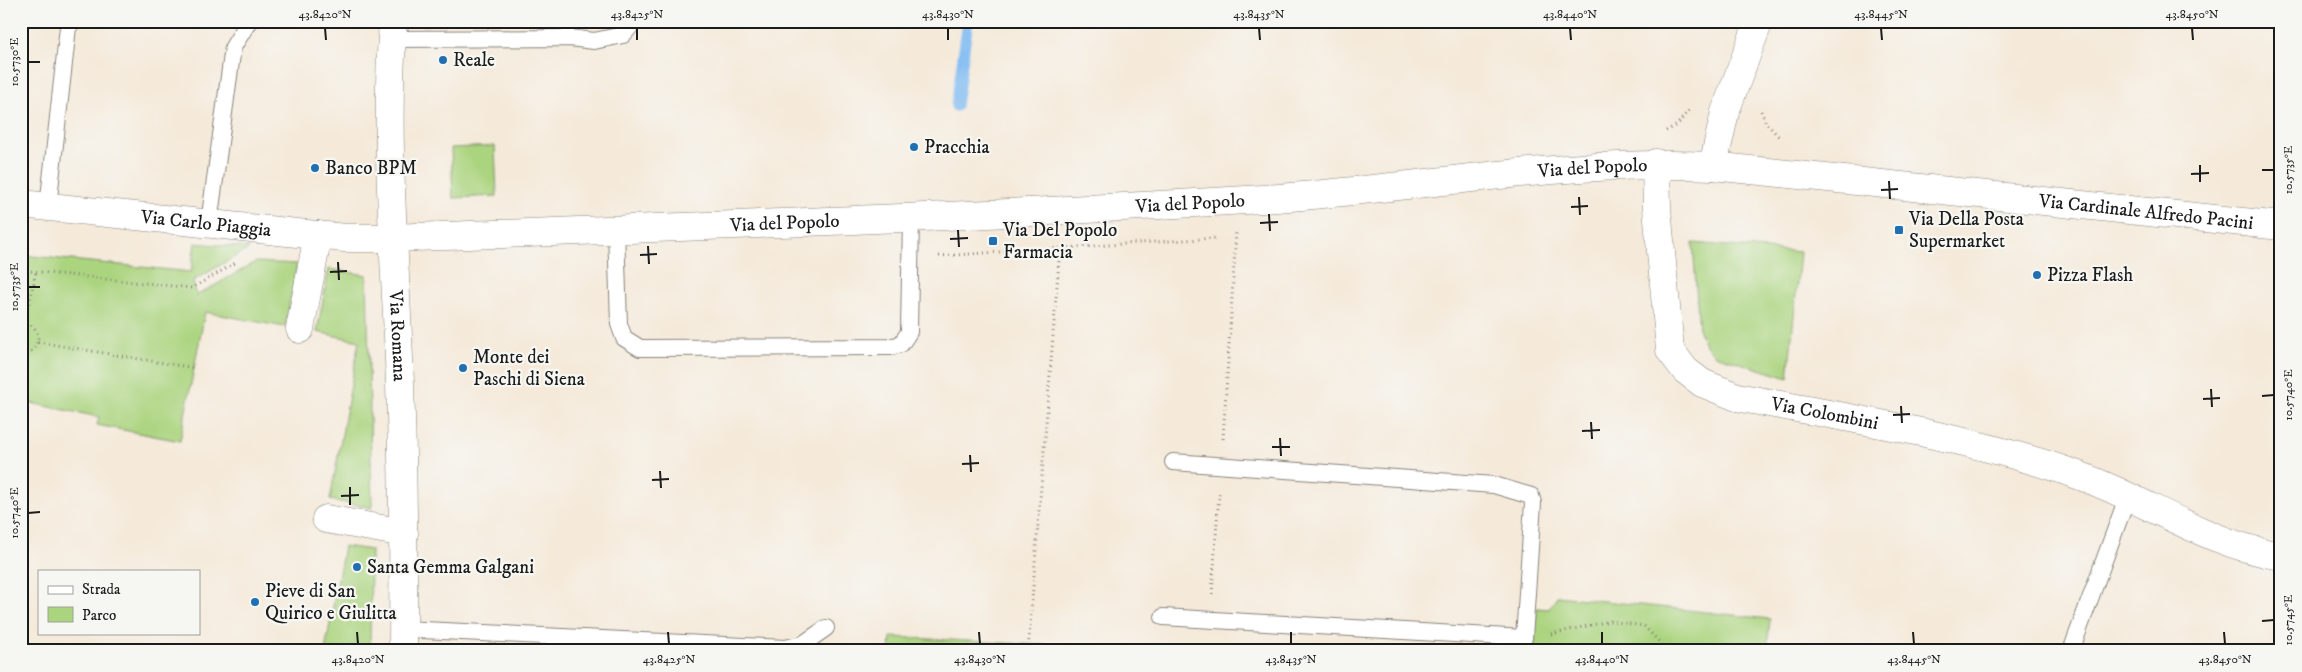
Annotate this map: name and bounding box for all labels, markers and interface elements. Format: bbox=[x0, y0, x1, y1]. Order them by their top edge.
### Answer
text: 43.8420°N bbox=[298, 7, 352, 22]
text: 43.8425°N bbox=[611, 7, 663, 22]
text: 43.8430°N bbox=[922, 7, 974, 22]
text: 43.8435°N bbox=[1233, 7, 1285, 22]
text: 43.8440°N bbox=[1543, 7, 1597, 22]
text: 43.8445°N bbox=[1854, 7, 1908, 22]
text: 43.8450°N bbox=[2165, 7, 2219, 22]
text: 10.5730°E bbox=[7, 37, 22, 87]
place label: Reale bbox=[453, 49, 495, 72]
marker: Reale bbox=[437, 54, 449, 66]
place label: Pracchia bbox=[924, 136, 989, 159]
marker: Pracchia bbox=[908, 141, 920, 153]
text: 10.5735°E bbox=[2281, 145, 2296, 194]
street label: Via del Popolo bbox=[1536, 154, 1648, 183]
place label: Banco BPM bbox=[325, 157, 417, 180]
marker: Banco BPM bbox=[309, 162, 321, 174]
street label: Via del Popolo bbox=[1134, 189, 1246, 218]
street label: Via Cardinale Alfredo Pacini bbox=[2037, 189, 2254, 235]
street label: Via Carlo Piaggia bbox=[139, 205, 272, 242]
place label: Via Della Posta Supermarket bbox=[1908, 208, 2024, 253]
street label: Via del Popolo bbox=[728, 209, 840, 237]
place label: Via Del Popolo Farmacia bbox=[1002, 219, 1117, 264]
marker: Via Della Posta Supermarket bbox=[1893, 224, 1905, 236]
marker: Via Del Popolo Farmacia bbox=[987, 235, 999, 247]
text: 10.5735°E bbox=[7, 262, 22, 311]
place label: Pizza Flash bbox=[2047, 264, 2133, 287]
marker: Pizza Flash bbox=[2031, 269, 2043, 281]
street label: Via Romana bbox=[384, 289, 411, 382]
place label: Monte dei Paschi di Siena bbox=[473, 346, 585, 391]
marker: Monte dei Paschi di Siena bbox=[457, 362, 469, 374]
text: 10.5740°E bbox=[2281, 369, 2296, 421]
street label: Via Colombini bbox=[1768, 392, 1880, 435]
text: 10.5740°E bbox=[7, 487, 22, 539]
place label: Santa Gemma Galgani bbox=[367, 556, 534, 579]
marker: Santa Gemma Galgani bbox=[351, 561, 363, 573]
legend bbox=[38, 570, 200, 634]
text: Strada bbox=[82, 580, 121, 599]
place label: Pieve di San Quirico e Giulitta bbox=[265, 580, 397, 625]
text: 10.5745°E bbox=[2281, 594, 2296, 645]
marker: Pieve di San Quirico e Giulitta bbox=[249, 596, 261, 608]
text: Parco bbox=[82, 606, 116, 625]
text: 43.8420°N bbox=[331, 652, 385, 667]
text: 43.8425°N bbox=[643, 652, 695, 667]
text: 43.8430°N bbox=[954, 652, 1006, 667]
text: 43.8435°N bbox=[1265, 652, 1317, 667]
text: 43.8440°N bbox=[1575, 652, 1629, 667]
text: 43.8445°N bbox=[1887, 652, 1941, 667]
text: 43.8450°N bbox=[2198, 652, 2252, 667]

